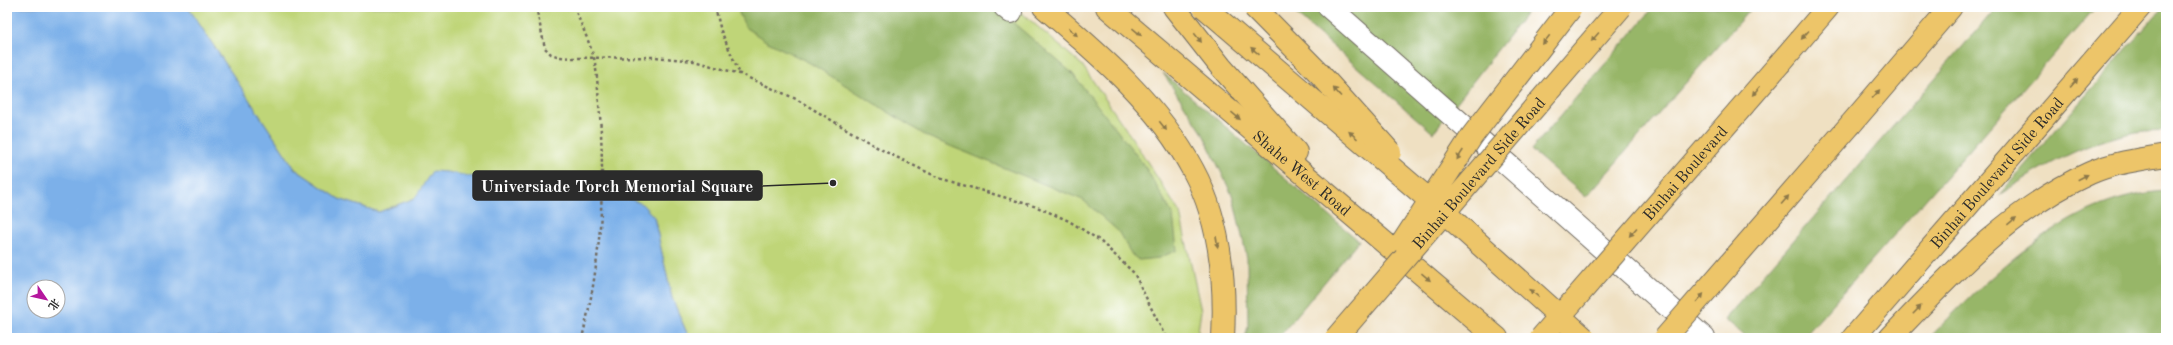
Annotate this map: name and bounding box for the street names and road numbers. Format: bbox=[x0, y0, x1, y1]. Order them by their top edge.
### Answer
street label: Binhai Boulevard Side Road bbox=[1410, 95, 1549, 253]
street label: Binhai Boulevard Side Road bbox=[1928, 95, 2068, 252]
street label: Binhai Boulevard bbox=[1641, 124, 1731, 224]
street label: Shahe West Road bbox=[1249, 128, 1353, 220]

